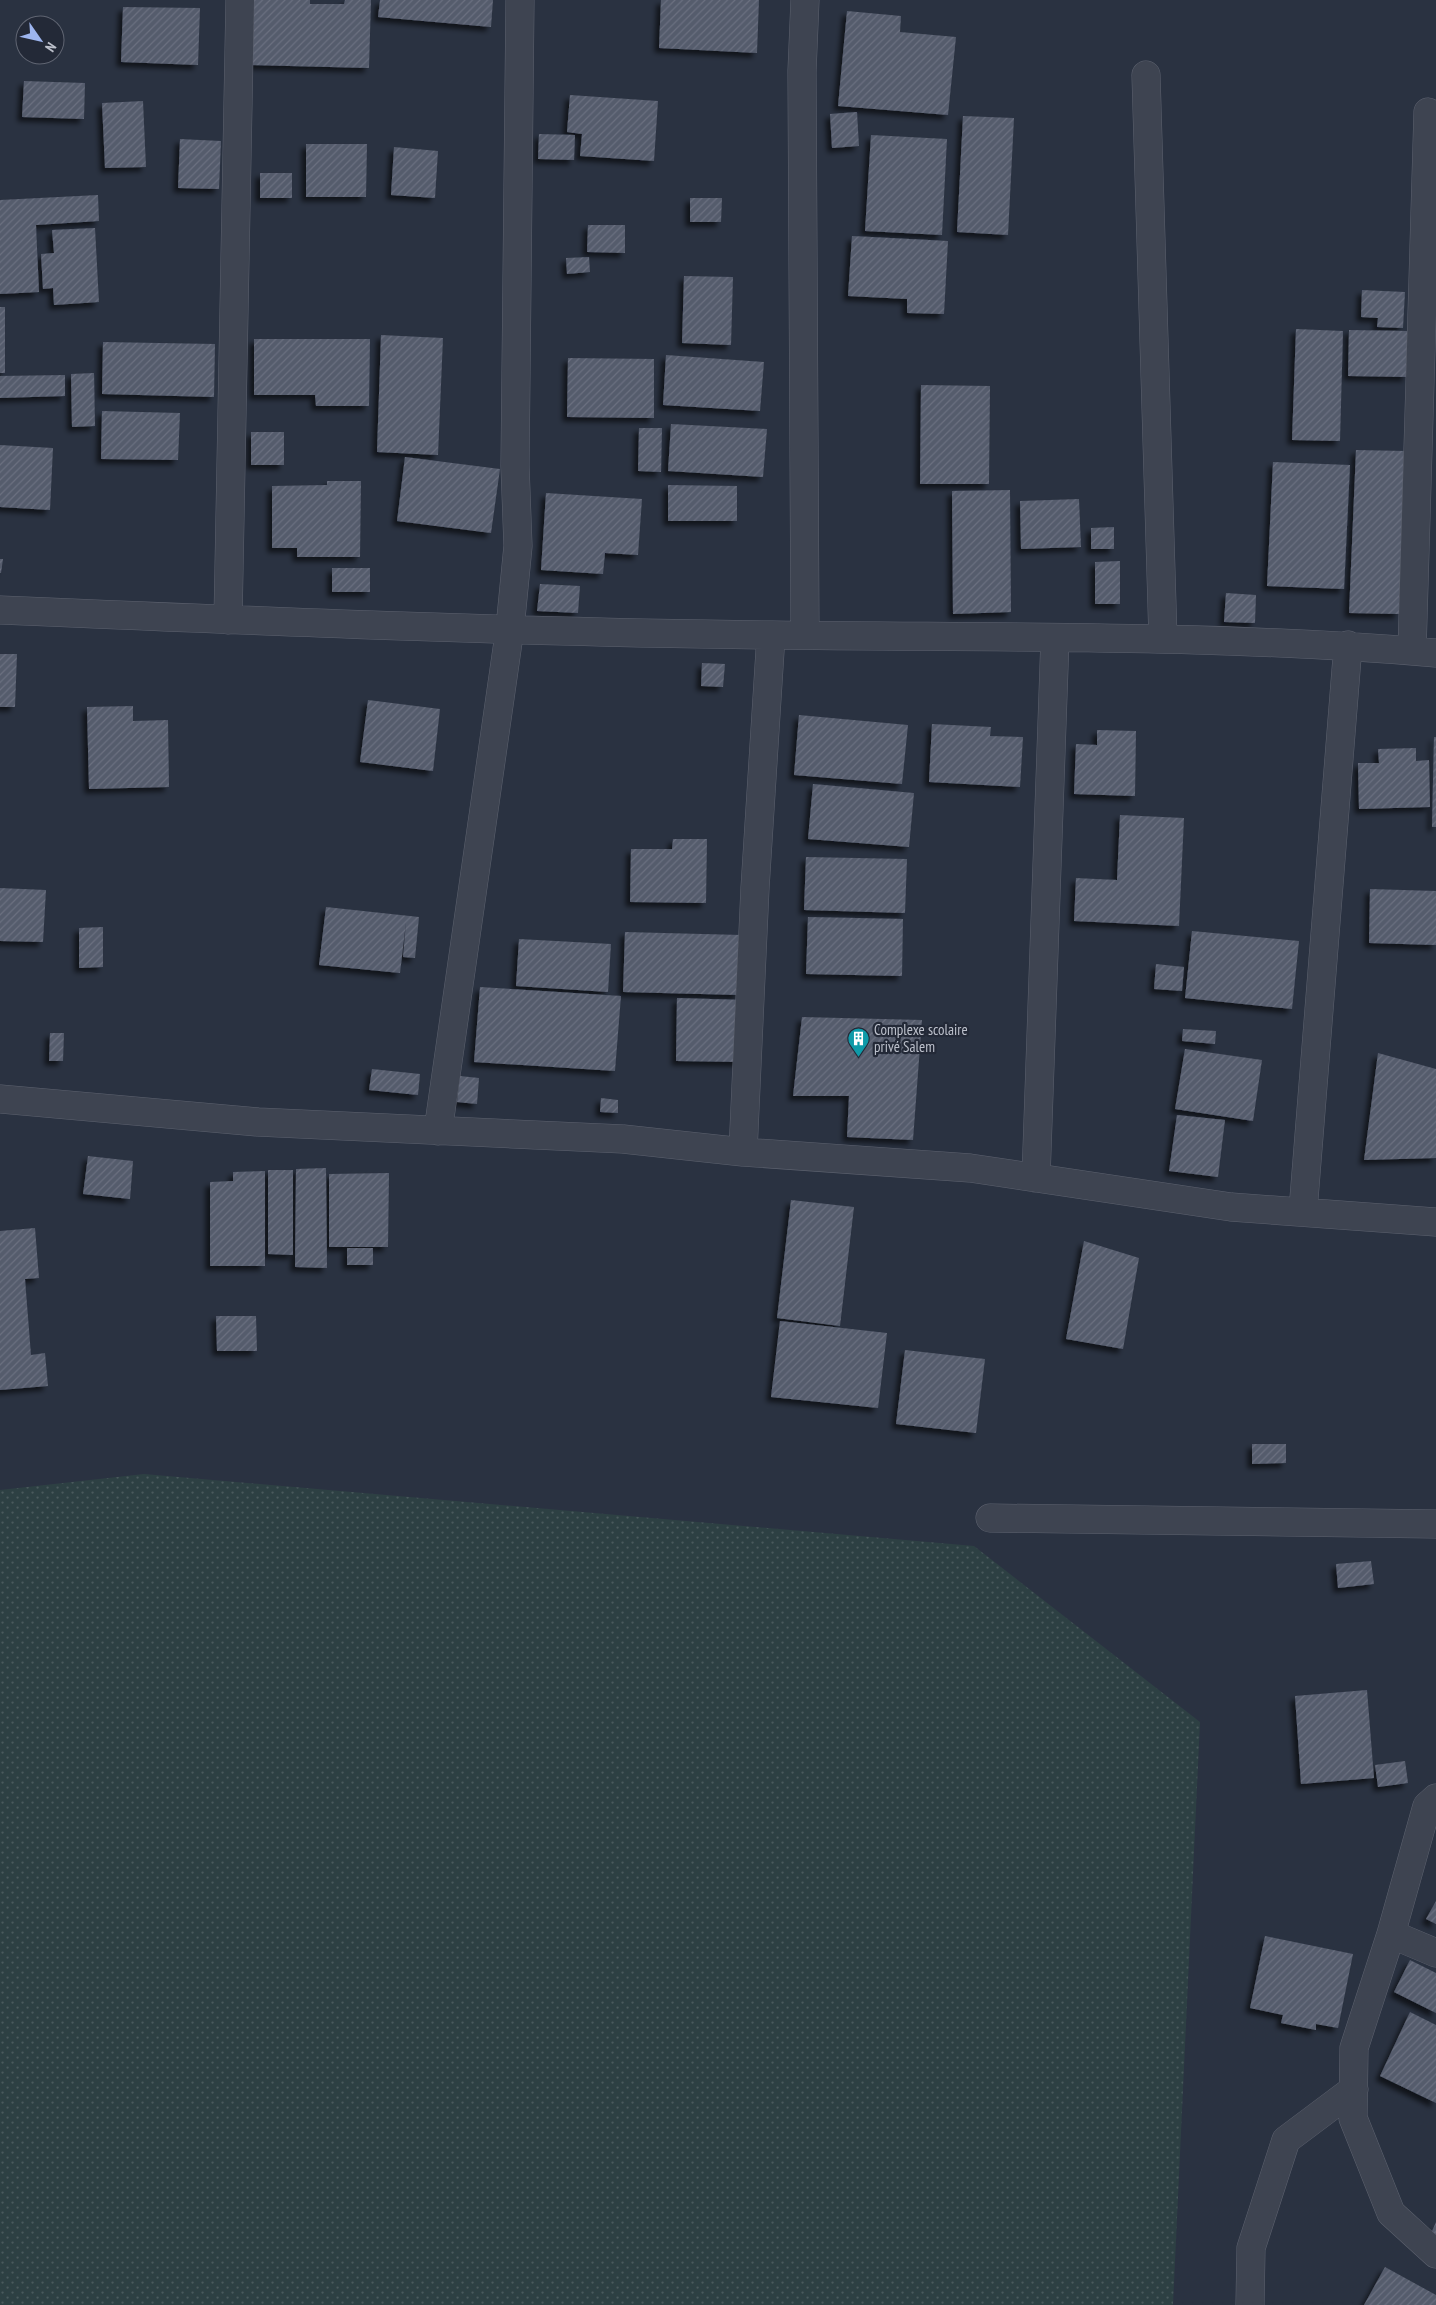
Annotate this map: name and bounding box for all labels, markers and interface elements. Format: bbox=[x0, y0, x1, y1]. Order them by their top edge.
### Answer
north arrow bbox=[15, 15, 65, 65]
text: N bbox=[41, 39, 60, 55]
place label: Complexe scolaire privé Salem bbox=[874, 1020, 968, 1056]
building icon: Complexe scolaire privé Salem bbox=[846, 1027, 870, 1058]

